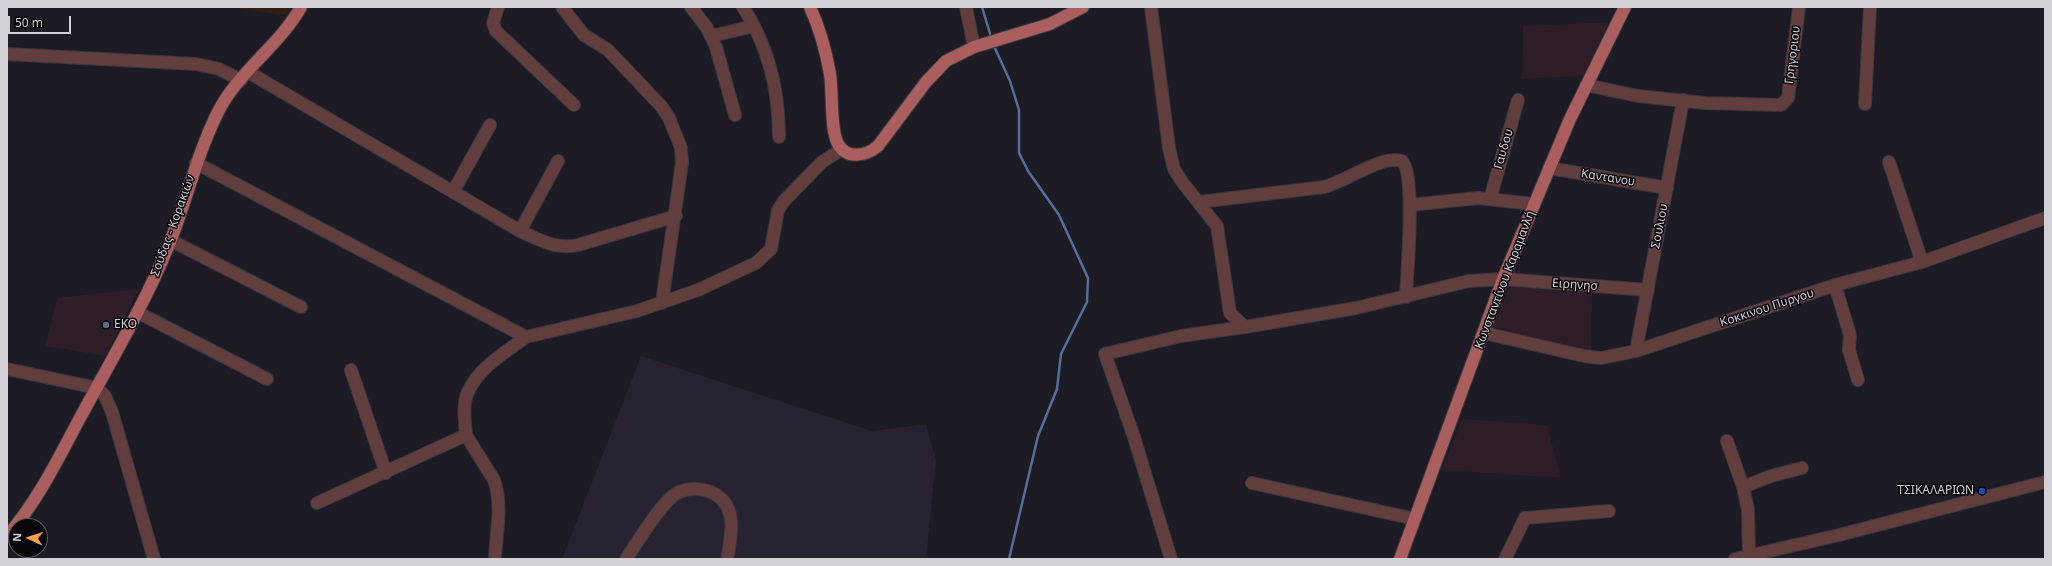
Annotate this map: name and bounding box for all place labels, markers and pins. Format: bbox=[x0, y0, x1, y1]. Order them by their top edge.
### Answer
place label: EKO bbox=[114, 318, 137, 332]
marker: EKO bbox=[101, 320, 111, 330]
place label: ΤΣΙΚΑΛΑΡΙΩΝ bbox=[1897, 484, 1974, 498]
marker: ΤΣΙΚΑΛΑΡΙΩΝ bbox=[1977, 486, 1987, 496]

